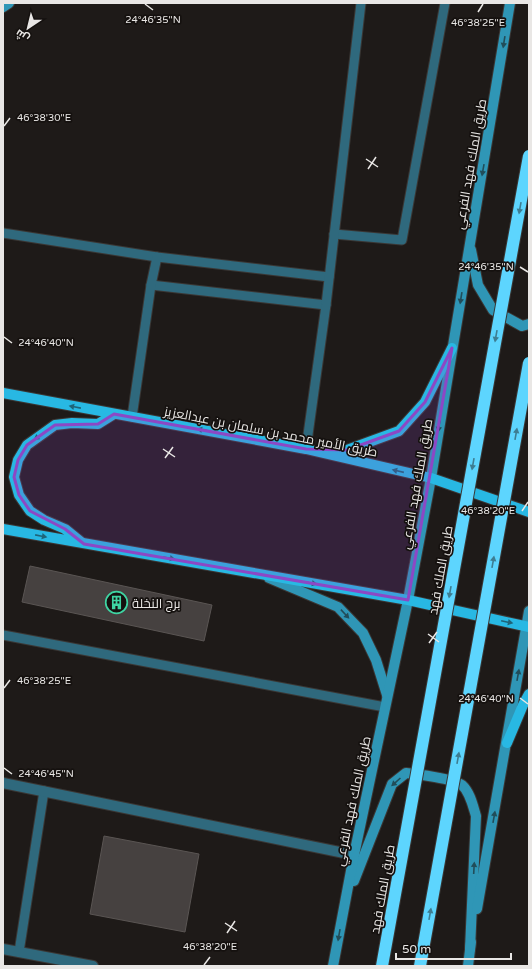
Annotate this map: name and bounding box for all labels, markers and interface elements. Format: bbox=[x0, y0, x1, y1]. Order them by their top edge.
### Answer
north arrow bbox=[8, 8, 48, 48]
text: 24°46'35"N bbox=[125, 14, 181, 26]
text: 46°38'25"E bbox=[451, 17, 505, 29]
text: ش bbox=[13, 26, 32, 45]
one-way arrow bbox=[500, 35, 506, 48]
street label: طريق الملك فهد الفرعي bbox=[452, 98, 492, 231]
text: 46°38'30"E bbox=[17, 112, 71, 124]
one-way arrow bbox=[479, 164, 485, 176]
one-way arrow bbox=[516, 202, 522, 214]
text: 24°46'35"N bbox=[458, 261, 514, 273]
one-way arrow bbox=[458, 292, 464, 304]
one-way arrow bbox=[493, 330, 499, 342]
text: 24°46'40"N bbox=[18, 337, 74, 349]
street label: طريق الأمير محمد بن سلمان بن عبدالعزيز bbox=[162, 403, 379, 461]
one-way arrow bbox=[69, 404, 81, 410]
street label: طريق الملك فهد الفرعي bbox=[398, 418, 438, 551]
one-way arrow bbox=[436, 420, 442, 432]
one-way arrow bbox=[196, 427, 209, 433]
one-way arrow bbox=[514, 427, 520, 440]
one-way arrow bbox=[34, 432, 45, 440]
one-way arrow bbox=[470, 458, 476, 470]
one-way arrow bbox=[392, 467, 405, 473]
text: 46°38'20"E bbox=[461, 505, 515, 517]
street label: طريق الملك فهد bbox=[425, 524, 457, 616]
one-way arrow bbox=[35, 533, 47, 539]
one-way arrow bbox=[491, 555, 497, 568]
one-way arrow bbox=[163, 556, 175, 562]
one-way arrow bbox=[305, 580, 317, 586]
one-way arrow bbox=[447, 586, 453, 598]
building icon: برج النخلة bbox=[104, 590, 130, 616]
place label: برج النخلة bbox=[132, 596, 181, 612]
one-way arrow bbox=[340, 609, 350, 619]
one-way arrow bbox=[501, 619, 514, 625]
one-way arrow bbox=[515, 669, 521, 681]
text: 46°38'25"E bbox=[17, 675, 71, 687]
text: 24°46'40"N bbox=[458, 693, 514, 705]
street label: طريق الملك فهد الفرعي bbox=[331, 735, 377, 868]
one-way arrow bbox=[455, 752, 461, 764]
text: 24°46'45"N bbox=[18, 768, 74, 780]
one-way arrow bbox=[391, 777, 401, 786]
one-way arrow bbox=[491, 811, 497, 823]
street label: طريق الملك فهد bbox=[367, 843, 399, 935]
one-way arrow bbox=[471, 861, 477, 874]
one-way arrow bbox=[427, 908, 433, 920]
one-way arrow bbox=[336, 929, 342, 941]
scale bar bbox=[396, 935, 511, 961]
text: 46°38'20"E bbox=[183, 941, 237, 953]
text: 50 m bbox=[402, 942, 431, 956]

